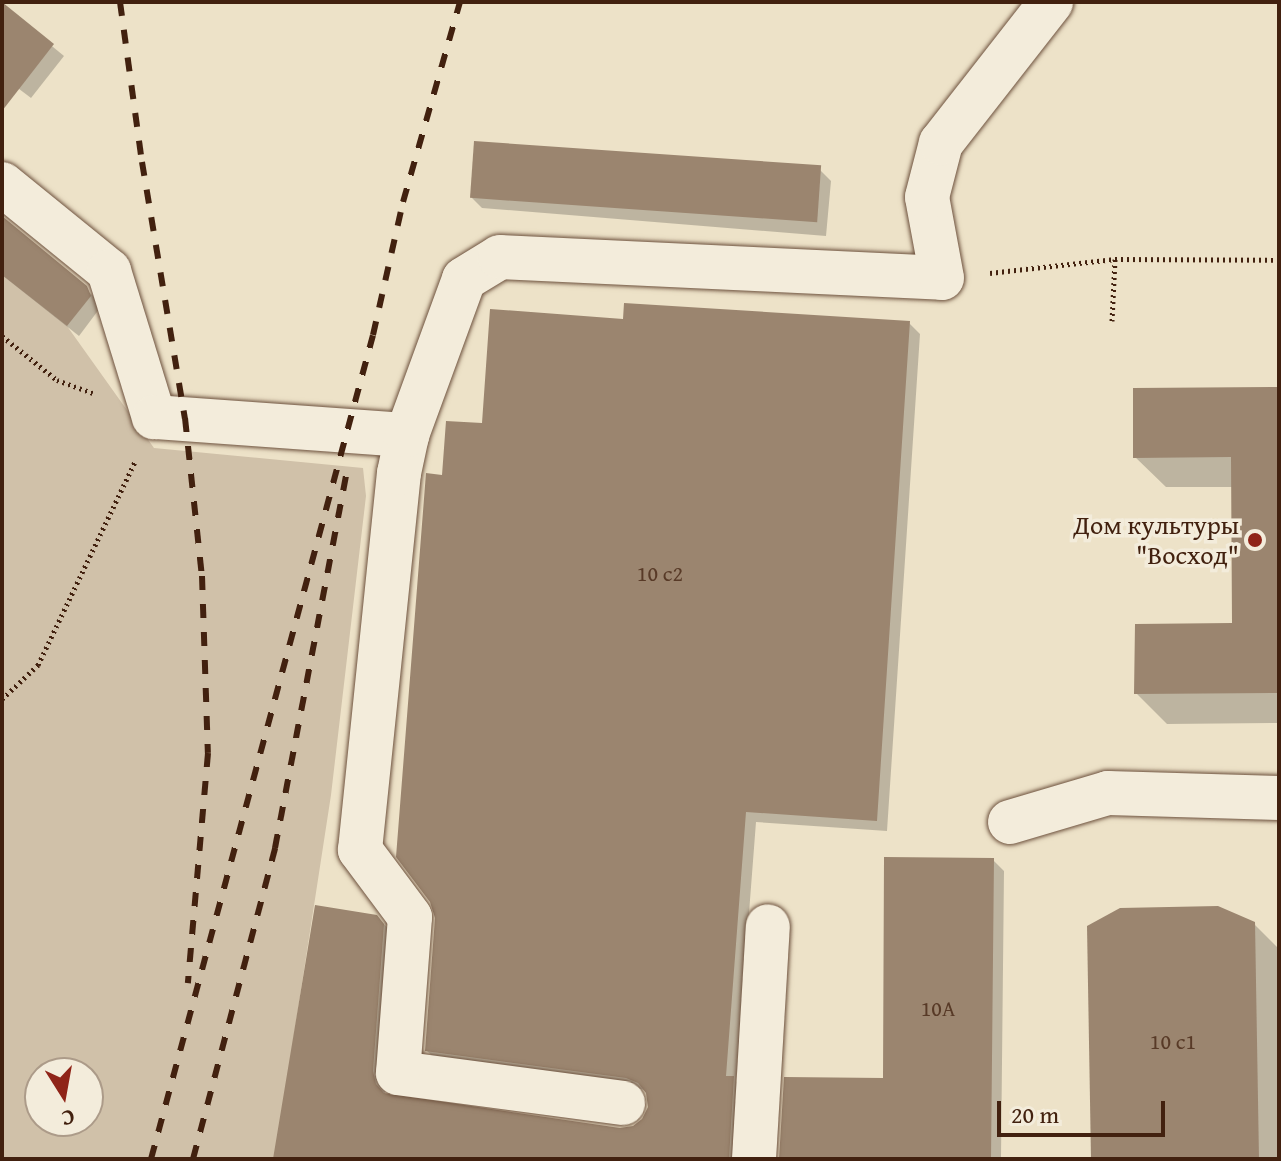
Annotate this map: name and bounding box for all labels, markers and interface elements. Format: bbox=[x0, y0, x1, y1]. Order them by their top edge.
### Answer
place label: Дом культуры "Восход" bbox=[1073, 509, 1239, 570]
marker: Дом культуры "Восход" bbox=[1246, 531, 1264, 549]
house number: 10 с2 bbox=[637, 561, 683, 587]
house number: 10А bbox=[921, 996, 955, 1022]
house number: 10 с1 bbox=[1150, 1029, 1196, 1055]
north arrow bbox=[24, 1057, 104, 1137]
scale bar bbox=[1001, 1085, 1169, 1135]
text: 20 m bbox=[1011, 1097, 1059, 1132]
text: С bbox=[59, 1102, 77, 1135]

